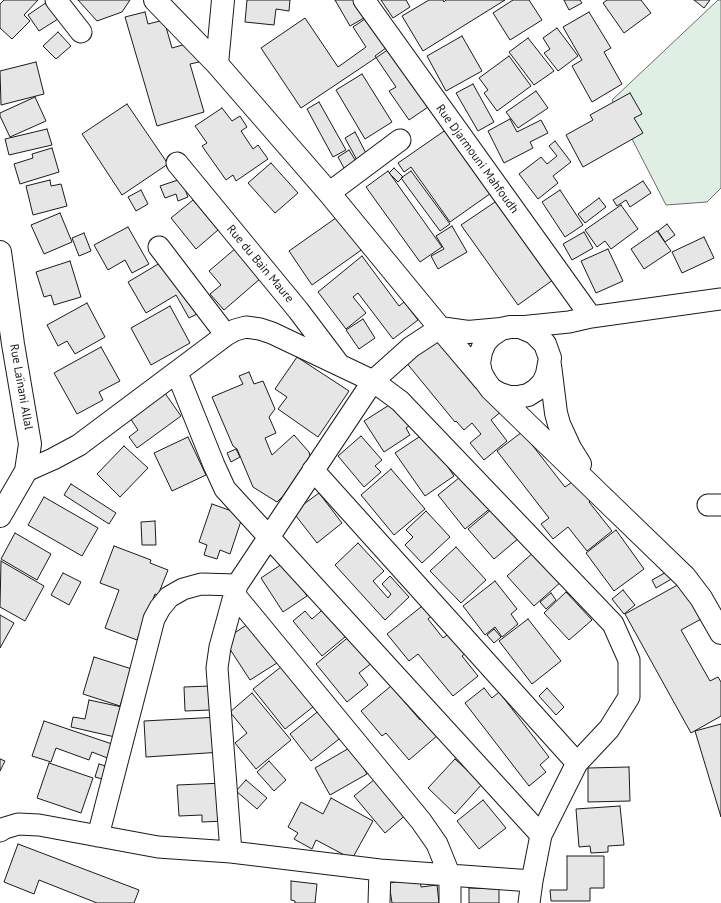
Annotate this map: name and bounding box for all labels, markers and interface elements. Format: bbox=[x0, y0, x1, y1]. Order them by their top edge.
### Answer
street label: Rue Djarmouni Mahfoudh bbox=[433, 102, 521, 216]
street label: Rue du Bain Maure bbox=[223, 222, 297, 306]
street label: Rue Laïnani Allal bbox=[6, 343, 36, 431]

